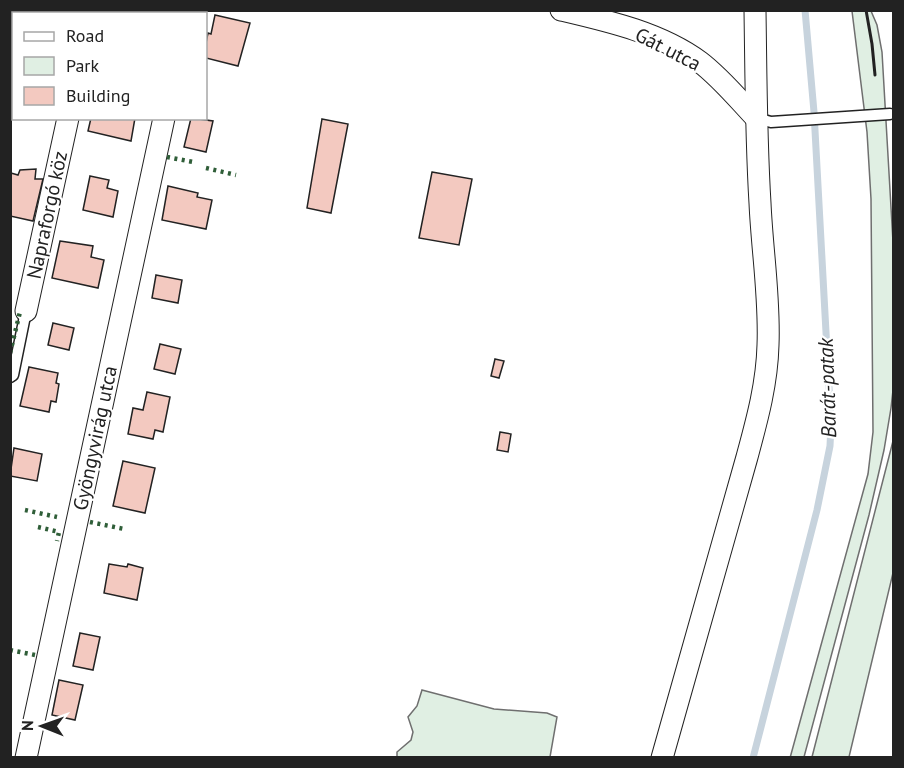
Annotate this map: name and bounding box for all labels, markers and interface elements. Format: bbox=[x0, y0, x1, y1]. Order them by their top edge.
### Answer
legend bbox=[12, 12, 207, 120]
street label: Gát utca bbox=[631, 21, 705, 77]
text: Road bbox=[66, 24, 104, 47]
text: Park bbox=[66, 54, 99, 77]
text: Building bbox=[66, 84, 130, 107]
street label: Napraforgó köz bbox=[21, 149, 73, 281]
water label: Barát-patak bbox=[812, 336, 842, 438]
street label: Gyöngyvirág utca bbox=[67, 363, 123, 513]
north arrow bbox=[12, 696, 72, 756]
text: N bbox=[17, 720, 37, 731]

